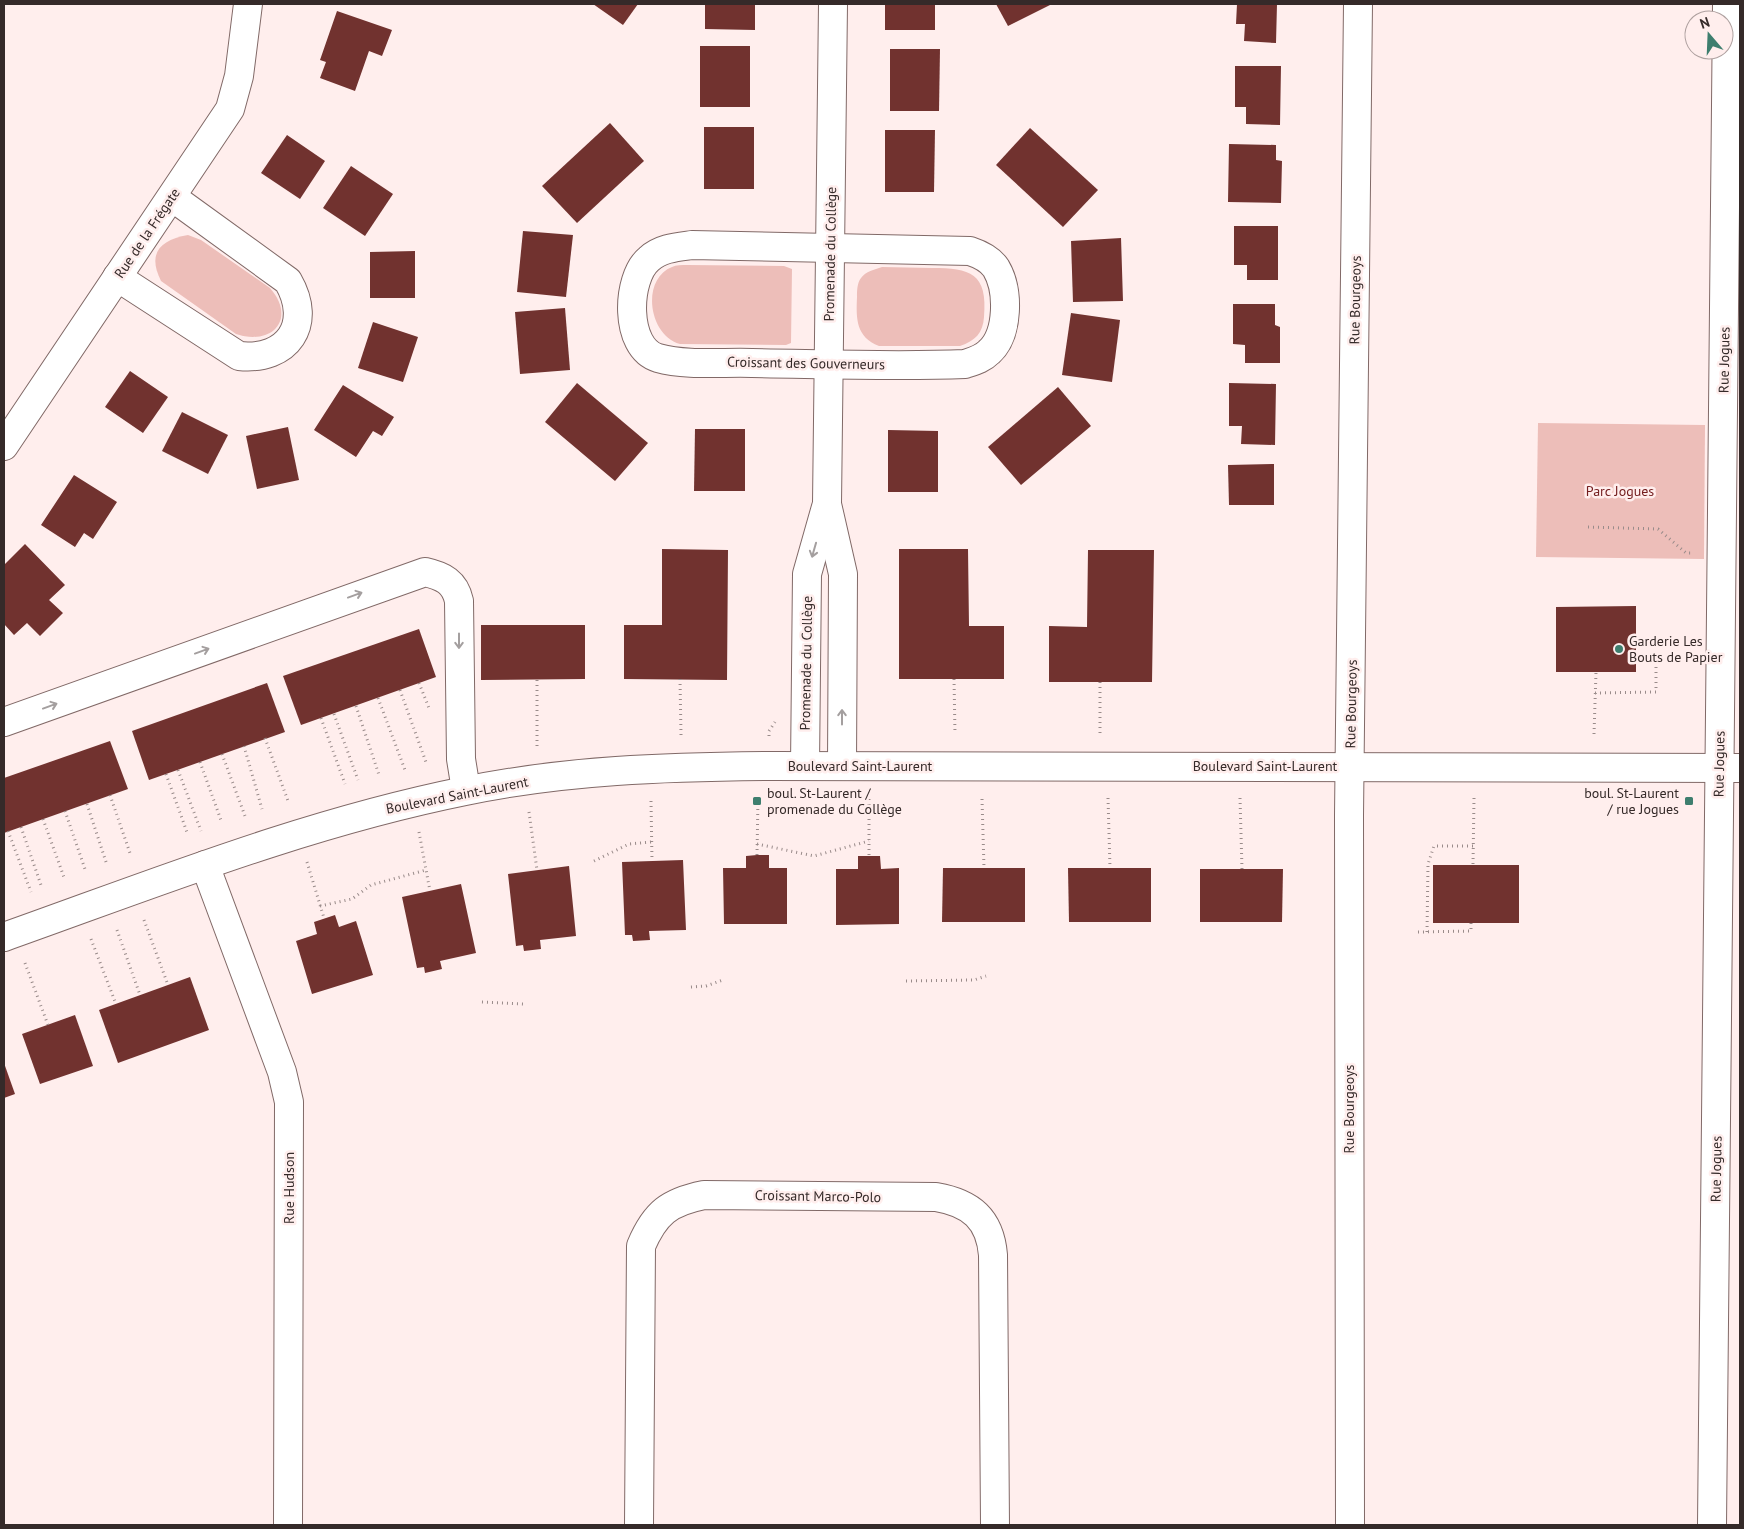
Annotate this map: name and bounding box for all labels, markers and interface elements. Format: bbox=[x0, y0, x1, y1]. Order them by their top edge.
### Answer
north arrow bbox=[1684, 10, 1734, 60]
text: N bbox=[1697, 13, 1712, 33]
street label: Rue de la Frégate bbox=[110, 184, 184, 282]
street label: Promenade du Collège bbox=[820, 187, 840, 321]
street label: Rue Bourgeoys bbox=[1345, 255, 1365, 345]
street label: Rue Jogues bbox=[1714, 327, 1734, 393]
street label: Croissant des Gouverneurs bbox=[727, 353, 885, 373]
park label: Parc Jogues bbox=[1586, 482, 1654, 500]
one-way arrow bbox=[808, 542, 818, 558]
one-way arrow bbox=[347, 590, 362, 599]
street label: Promenade du Collège bbox=[796, 596, 816, 730]
one-way arrow bbox=[454, 632, 464, 648]
place label: Garderie Les Bouts de Papier bbox=[1629, 632, 1723, 666]
marker: Garderie Les Bouts de Papier bbox=[1613, 643, 1625, 655]
one-way arrow bbox=[194, 646, 210, 655]
street label: Rue Bourgeoys bbox=[1341, 659, 1361, 749]
one-way arrow bbox=[41, 701, 57, 710]
one-way arrow bbox=[837, 710, 847, 726]
street label: Rue Jogues bbox=[1709, 731, 1729, 797]
street label: Boulevard Saint-Laurent bbox=[788, 757, 933, 775]
street label: Boulevard Saint-Laurent bbox=[1193, 757, 1338, 775]
street label: Boulevard Saint-Laurent bbox=[384, 772, 530, 818]
place label: boul. St-Laurent / promenade du Collège bbox=[767, 784, 902, 818]
place label: boul. St-Laurent / rue Jogues bbox=[1584, 784, 1679, 818]
marker: boul. St-Laurent / promenade du Collège bbox=[751, 795, 763, 807]
marker: boul. St-Laurent / rue Jogues bbox=[1683, 795, 1695, 807]
street label: Rue Bourgeoys bbox=[1340, 1064, 1358, 1153]
street label: Rue Jogues bbox=[1706, 1136, 1726, 1202]
street label: Rue Hudson bbox=[280, 1152, 298, 1224]
street label: Croissant Marco-Polo bbox=[755, 1186, 881, 1206]

